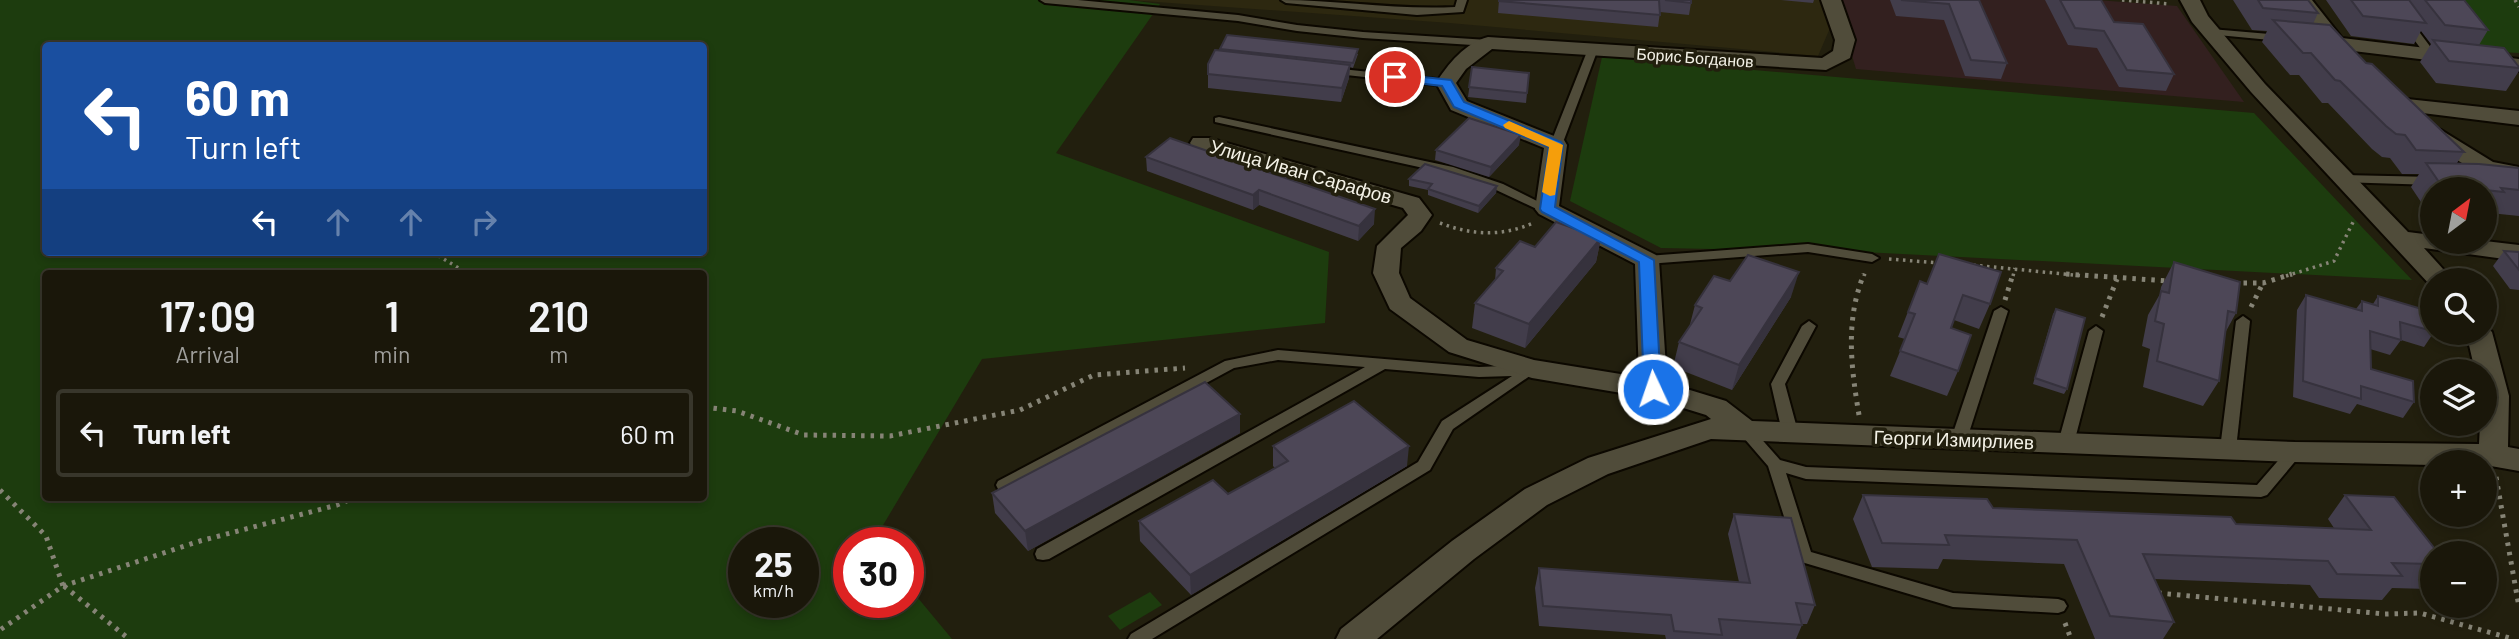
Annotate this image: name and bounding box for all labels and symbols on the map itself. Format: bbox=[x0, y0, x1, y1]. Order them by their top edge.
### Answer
street label: Борис Богданов bbox=[1636, 43, 1754, 71]
pin bbox=[1365, 47, 1425, 107]
street label: Улица Иван Сарафов bbox=[1207, 134, 1395, 208]
north arrow bbox=[2420, 177, 2497, 254]
position arrow bbox=[1616, 352, 1690, 426]
street label: Георги Измирлиев bbox=[1873, 425, 2035, 453]
speed limit sign: 30 bbox=[833, 527, 924, 618]

